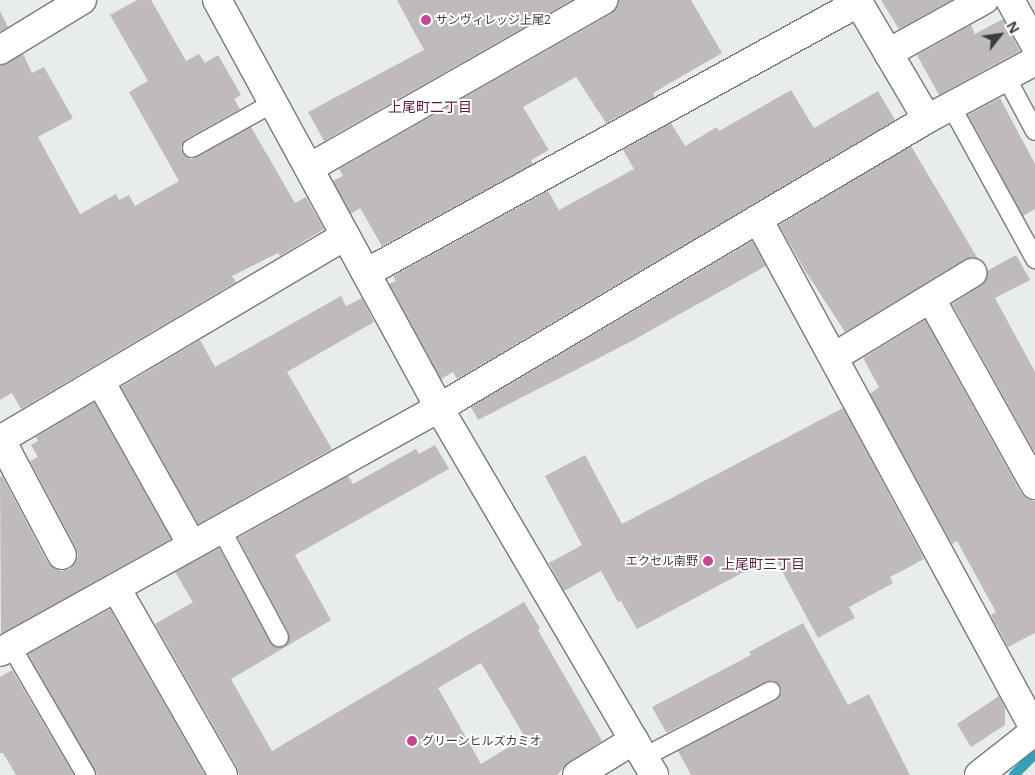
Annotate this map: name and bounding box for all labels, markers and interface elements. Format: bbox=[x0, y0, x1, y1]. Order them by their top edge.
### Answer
north arrow bbox=[975, 10, 1025, 60]
place label: サンヴィレッジ上尾2 bbox=[436, 13, 551, 27]
marker: サンヴィレッジ上尾2 bbox=[420, 14, 432, 26]
text: N bbox=[1002, 18, 1024, 37]
district label: 上尾町二丁目 bbox=[388, 99, 472, 115]
place label: エクセル南野 bbox=[626, 554, 698, 568]
marker: エクセル南野 bbox=[702, 555, 714, 567]
district label: 上尾町三丁目 bbox=[721, 556, 805, 572]
place label: グリーンヒルズカミオ bbox=[422, 734, 542, 748]
marker: グリーンヒルズカミオ bbox=[406, 735, 418, 747]

